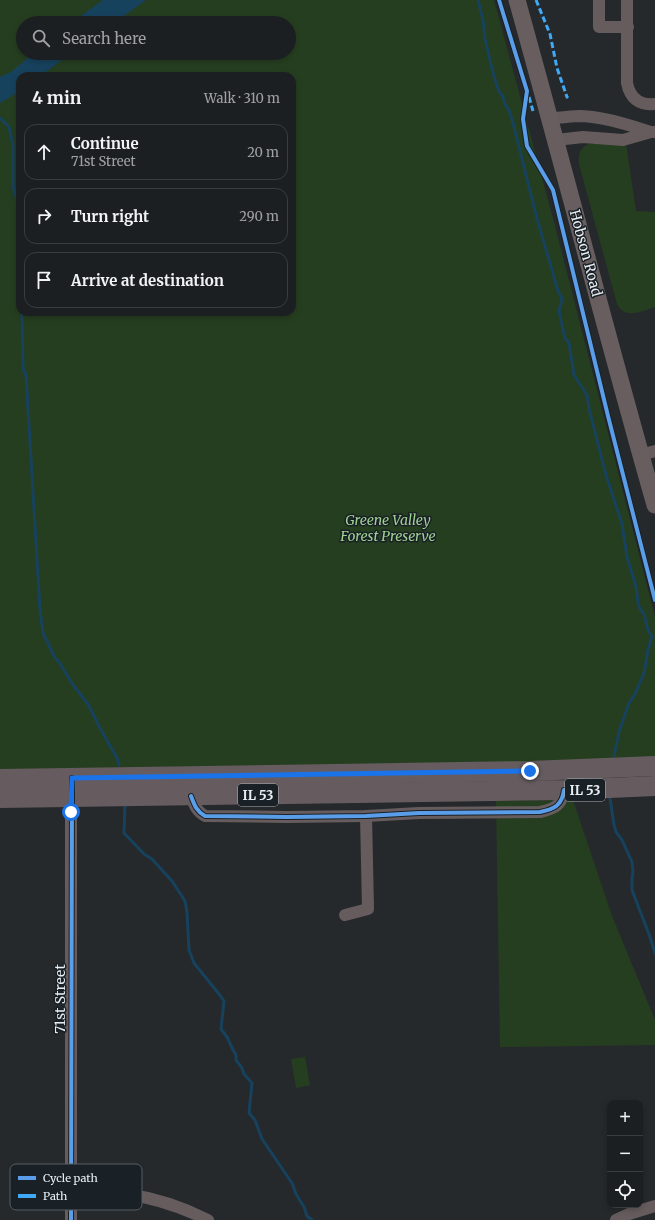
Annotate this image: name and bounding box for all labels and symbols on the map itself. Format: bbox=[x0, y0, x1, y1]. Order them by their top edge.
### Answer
street label: Hobson Road bbox=[566, 208, 606, 299]
park label: Greene Valley Forest Preserve bbox=[339, 511, 436, 545]
route end bbox=[521, 762, 539, 780]
road number: IL 53 bbox=[565, 779, 605, 801]
road number: IL 53 bbox=[238, 784, 278, 806]
route start bbox=[62, 803, 80, 821]
street label: 71st Street bbox=[51, 964, 69, 1034]
legend bbox=[10, 1164, 142, 1210]
text: Cycle path bbox=[43, 1171, 98, 1185]
text: Path bbox=[43, 1189, 68, 1203]

